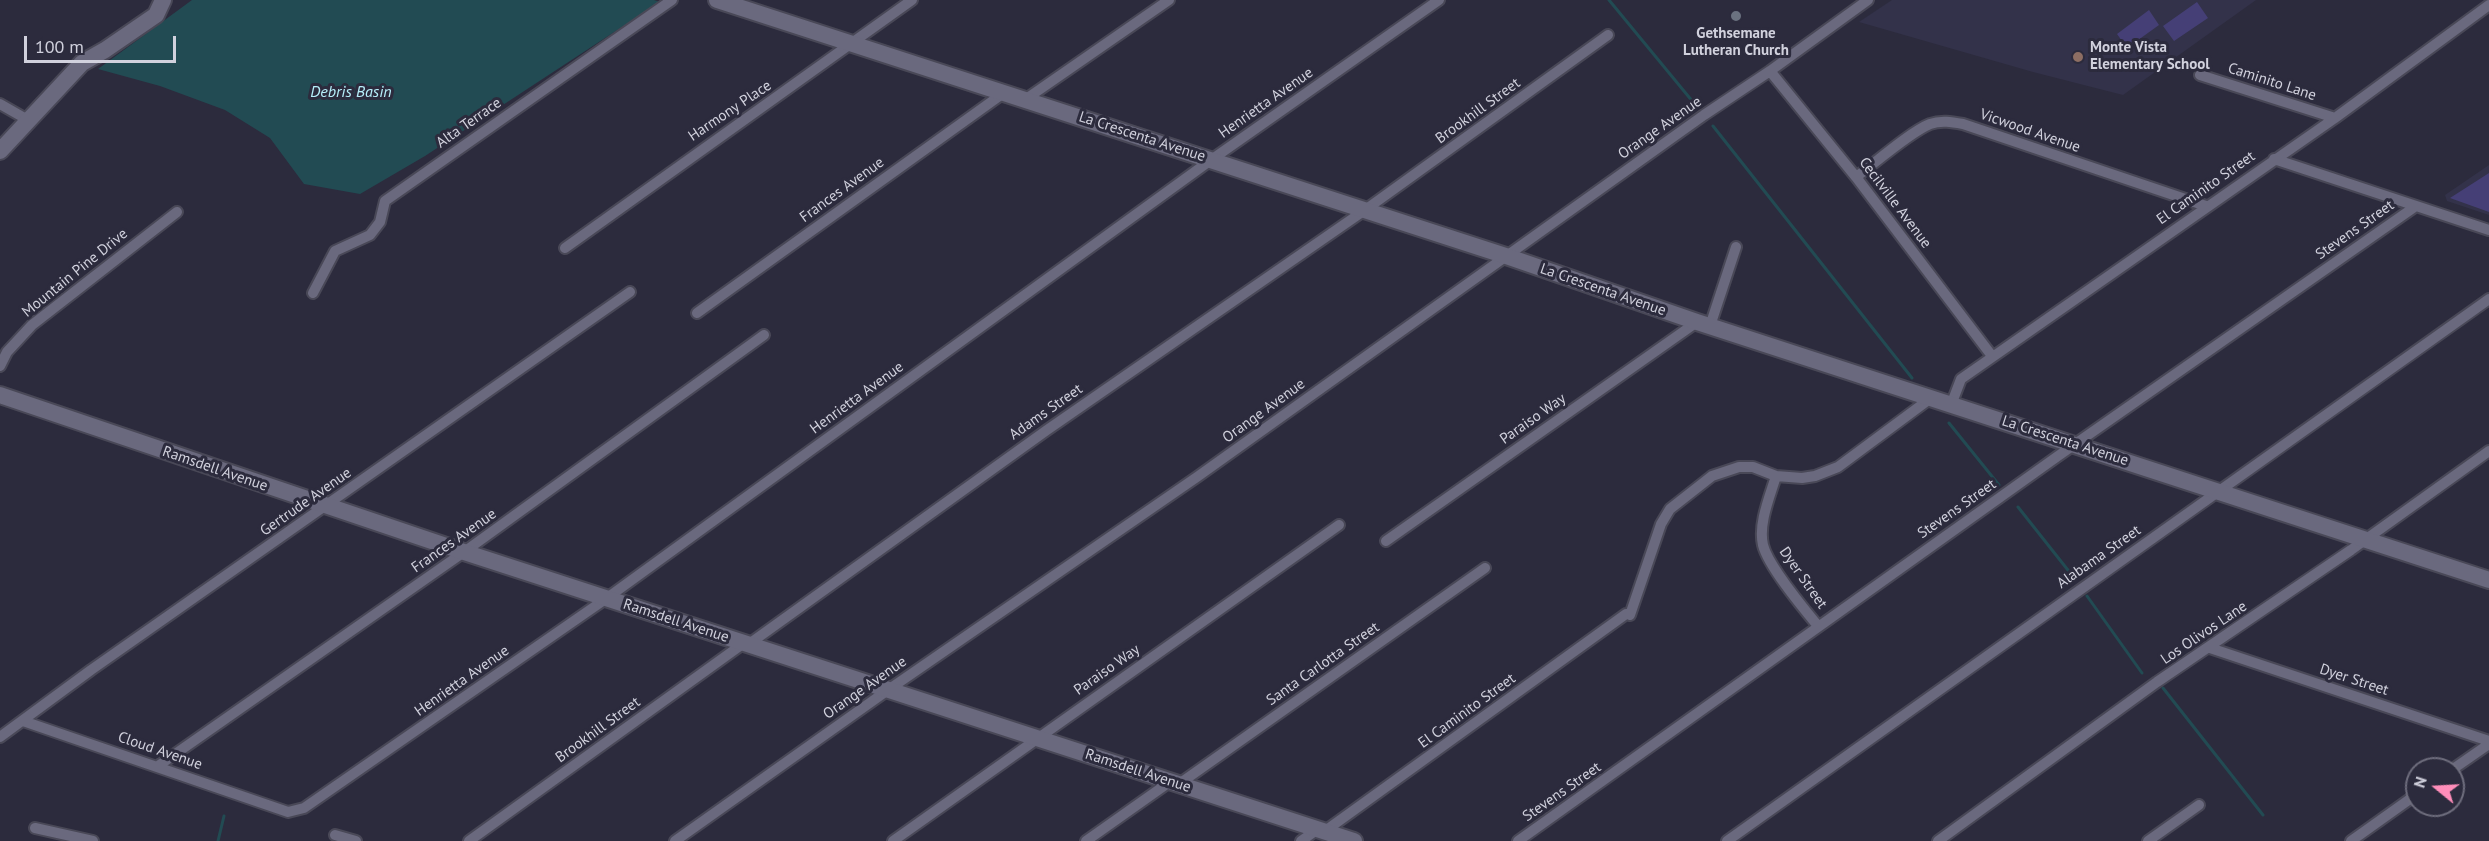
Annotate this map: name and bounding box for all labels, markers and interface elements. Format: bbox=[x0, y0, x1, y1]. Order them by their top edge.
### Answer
marker: Gethsemane Lutheran Church bbox=[1729, 9, 1743, 23]
scale bar bbox=[27, 24, 178, 62]
place label: Gethsemane Lutheran Church bbox=[1683, 25, 1789, 60]
text: 100 m bbox=[35, 35, 84, 58]
place label: Monte Vista Elementary School bbox=[2090, 39, 2210, 74]
marker: Monte Vista Elementary School bbox=[2071, 50, 2085, 64]
street label: Caminito Lane bbox=[2226, 59, 2318, 105]
street label: Henrietta Avenue bbox=[1215, 64, 1317, 142]
street label: Brookhill Street bbox=[1432, 74, 1524, 148]
street label: Harmony Place bbox=[685, 77, 775, 145]
water label: Debris Basin bbox=[310, 82, 392, 102]
street label: Orange Avenue bbox=[1615, 93, 1705, 163]
street label: Alta Terrace bbox=[433, 94, 505, 152]
street label: Vicwood Avenue bbox=[1977, 105, 2083, 157]
street label: La Crescenta Avenue bbox=[1077, 108, 1207, 166]
street label: El Caminito Street bbox=[2153, 147, 2259, 229]
street label: Frances Avenue bbox=[796, 153, 888, 227]
street label: Cecilville Avenue bbox=[1855, 154, 1935, 252]
street label: Stevens Street bbox=[2312, 196, 2398, 264]
street label: Mountain Pine Drive bbox=[19, 225, 131, 321]
street label: La Crescenta Avenue bbox=[1538, 260, 1668, 320]
street label: Henrietta Avenue bbox=[807, 358, 907, 438]
street label: Orange Avenue bbox=[1219, 375, 1309, 447]
street label: Adams Street bbox=[1006, 380, 1086, 444]
street label: Paraiso Way bbox=[1497, 390, 1569, 448]
street label: La Crescenta Avenue bbox=[2000, 412, 2130, 470]
street label: Ramsdell Avenue bbox=[160, 443, 270, 495]
street label: Gertrude Avenue bbox=[257, 464, 355, 540]
street label: Stevens Street bbox=[1914, 475, 2000, 543]
street label: Frances Avenue bbox=[408, 505, 500, 577]
street label: Alabama Street bbox=[2054, 522, 2144, 592]
street label: Dyer Street bbox=[1775, 544, 1831, 612]
street label: Ramsdell Avenue bbox=[621, 595, 731, 647]
street label: Los Olivos Lane bbox=[2158, 598, 2250, 668]
street label: Santa Carlotta Street bbox=[1263, 618, 1383, 710]
street label: Paraiso Way bbox=[1071, 641, 1143, 699]
street label: Henrietta Avenue bbox=[411, 642, 513, 720]
street label: Orange Avenue bbox=[820, 653, 910, 723]
street label: Dyer Street bbox=[2317, 660, 2391, 700]
street label: El Caminito Street bbox=[1415, 670, 1519, 752]
street label: Brookhill Street bbox=[552, 693, 644, 767]
street label: Cloud Avenue bbox=[115, 728, 205, 774]
street label: Ramsdell Avenue bbox=[1083, 745, 1193, 797]
north arrow bbox=[2405, 757, 2465, 817]
street label: Stevens Street bbox=[1519, 758, 1605, 826]
text: N bbox=[2409, 774, 2431, 790]

